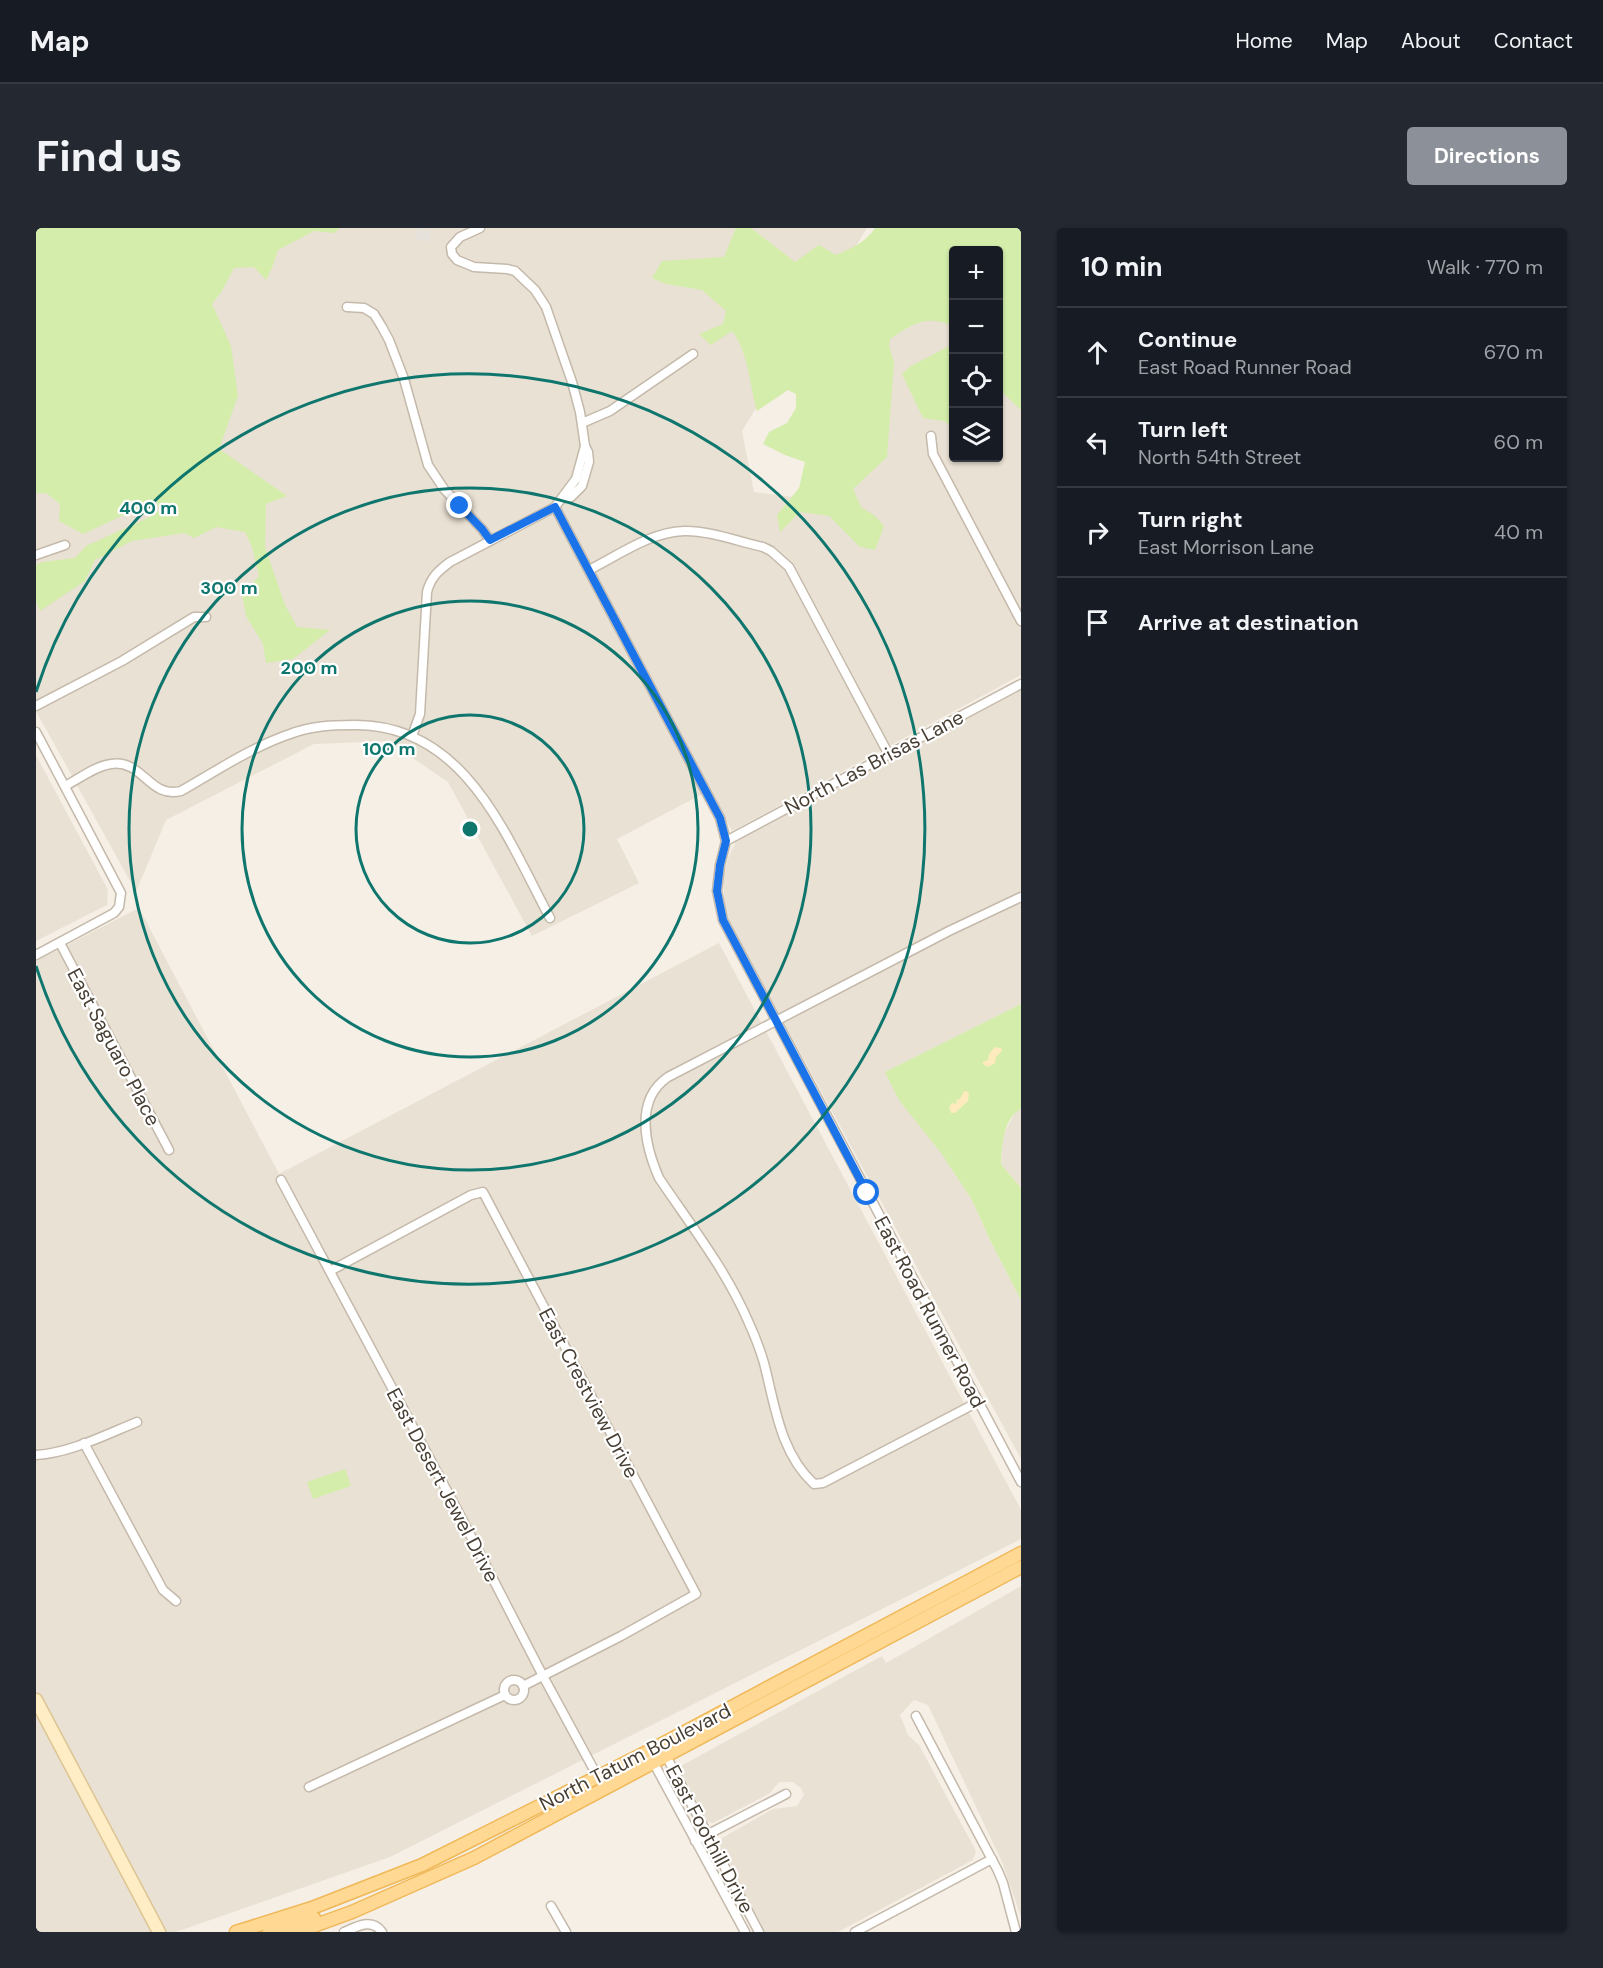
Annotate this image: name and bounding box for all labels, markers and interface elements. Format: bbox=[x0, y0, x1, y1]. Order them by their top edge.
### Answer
text: Map bbox=[30, 23, 90, 60]
text: Home bbox=[1235, 27, 1293, 55]
text: Map bbox=[1326, 27, 1368, 55]
text: About bbox=[1401, 27, 1461, 55]
text: Contact bbox=[1494, 27, 1573, 55]
button: Directions bbox=[1407, 127, 1567, 185]
text: Find us bbox=[36, 129, 182, 184]
map controls bbox=[949, 246, 1003, 462]
button: + bbox=[949, 246, 1003, 300]
text: 10 min bbox=[1081, 250, 1163, 284]
text: Walk · 770 m bbox=[1427, 254, 1543, 280]
button: − bbox=[949, 300, 1003, 354]
text: Continue bbox=[1138, 325, 1237, 354]
icon: ahead bbox=[1081, 336, 1114, 369]
text: 670 m bbox=[1484, 339, 1543, 365]
button: locate bbox=[949, 354, 1003, 408]
text: East Road Runner Road bbox=[1138, 354, 1352, 380]
button: layers bbox=[949, 408, 1003, 462]
text: Turn left bbox=[1138, 415, 1228, 444]
icon: left bbox=[1081, 426, 1114, 459]
text: 60 m bbox=[1494, 429, 1543, 455]
text: North 54th Street bbox=[1138, 444, 1301, 470]
route end bbox=[446, 492, 472, 518]
text: 400 m bbox=[119, 496, 177, 520]
text: Turn right bbox=[1138, 505, 1243, 534]
icon: right bbox=[1081, 516, 1114, 549]
text: 40 m bbox=[1494, 519, 1543, 545]
text: East Morrison Lane bbox=[1138, 534, 1314, 560]
text: 300 m bbox=[200, 576, 258, 600]
icon: arrive bbox=[1081, 606, 1114, 639]
text: Arrive at destination bbox=[1138, 608, 1359, 637]
text: 200 m bbox=[281, 656, 337, 680]
street label: North Las Brisas Lane bbox=[780, 704, 968, 820]
text: 100 m bbox=[362, 737, 416, 761]
centre of rings bbox=[460, 819, 480, 839]
street label: East Saguaro Place bbox=[61, 964, 167, 1130]
route start bbox=[853, 1179, 879, 1205]
street label: East Road Runner Road bbox=[868, 1212, 992, 1412]
street label: East Crestview Drive bbox=[533, 1303, 645, 1483]
street label: East Desert Jewel Drive bbox=[381, 1383, 505, 1587]
street label: North Tatum Boulevard bbox=[535, 1697, 735, 1817]
street label: East Foothill Drive bbox=[660, 1760, 760, 1918]

